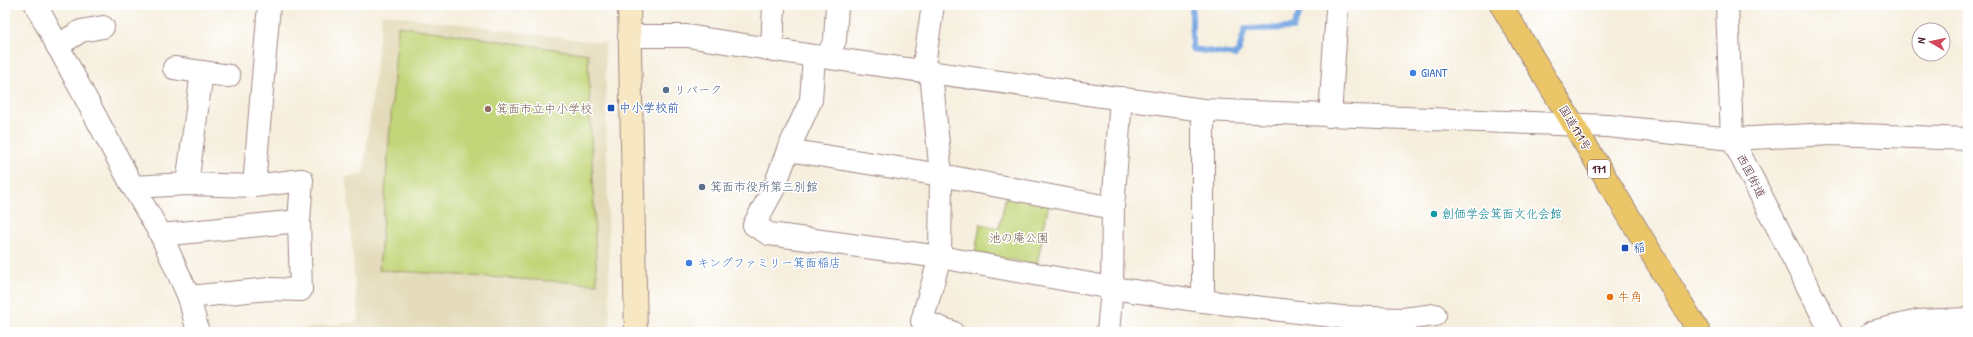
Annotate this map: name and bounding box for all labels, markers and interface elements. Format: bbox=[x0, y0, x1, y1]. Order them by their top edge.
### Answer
north arrow bbox=[1911, 22, 1951, 62]
text: N bbox=[1914, 36, 1929, 44]
place label: GIANT bbox=[1421, 64, 1448, 81]
marker: GIANT bbox=[1408, 68, 1418, 78]
place label: リパーク bbox=[674, 81, 722, 98]
marker: リパーク bbox=[661, 85, 671, 95]
place label: 中小学校前 bbox=[619, 99, 679, 116]
place label: 箕面市立中小学校 bbox=[496, 100, 592, 117]
street label: 国道171号 bbox=[1555, 102, 1596, 154]
marker: 中小学校前 bbox=[606, 103, 616, 113]
marker: 箕面市立中小学校 bbox=[483, 104, 493, 114]
street label: 西国街道 bbox=[1733, 151, 1770, 201]
road number: 171 bbox=[1588, 160, 1610, 178]
place label: 箕面市役所第三別館 bbox=[710, 178, 818, 195]
marker: 箕面市役所第三別館 bbox=[697, 182, 707, 192]
place label: 創価学会箕面文化会館 bbox=[1442, 205, 1562, 222]
marker: 創価学会箕面文化会館 bbox=[1429, 209, 1439, 219]
park label: 池の庵公園 bbox=[989, 229, 1049, 246]
place label: 稲 bbox=[1633, 239, 1645, 256]
marker: 稲 bbox=[1620, 243, 1630, 253]
place label: キングファミリー箕面稲店 bbox=[697, 254, 841, 271]
marker: キングファミリー箕面稲店 bbox=[684, 258, 694, 268]
place label: 牛角 bbox=[1618, 288, 1642, 305]
marker: 牛角 bbox=[1605, 292, 1615, 302]

